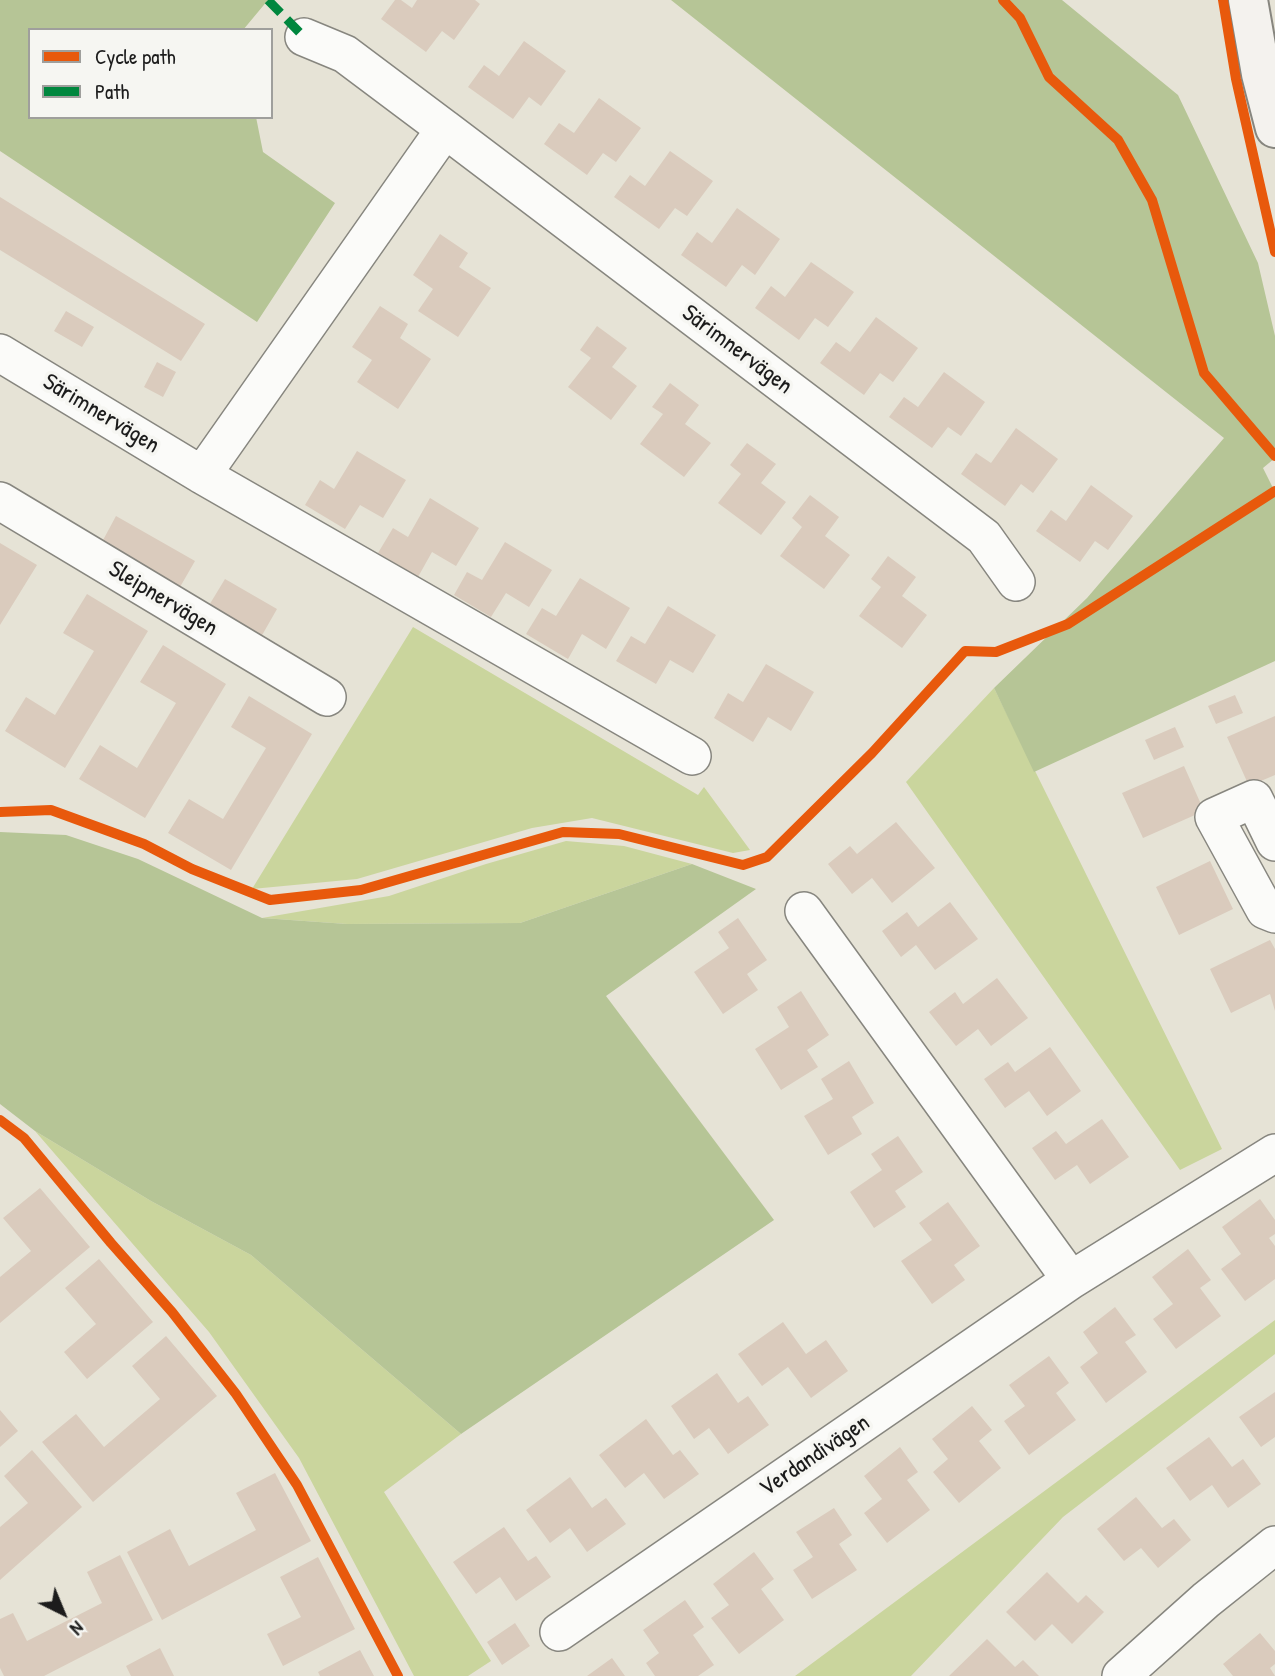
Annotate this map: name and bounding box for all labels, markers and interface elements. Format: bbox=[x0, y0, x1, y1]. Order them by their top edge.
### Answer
legend bbox=[28, 28, 273, 119]
text: Cycle path bbox=[95, 42, 176, 71]
text: Path bbox=[95, 77, 129, 106]
street label: Särimnervägen bbox=[676, 299, 798, 401]
street label: Särimnervägen bbox=[37, 368, 165, 460]
street label: Sleipnervägen bbox=[103, 555, 223, 643]
street label: Verdandivägen bbox=[754, 1409, 876, 1503]
north arrow bbox=[28, 1578, 98, 1648]
text: N bbox=[65, 1615, 90, 1641]

